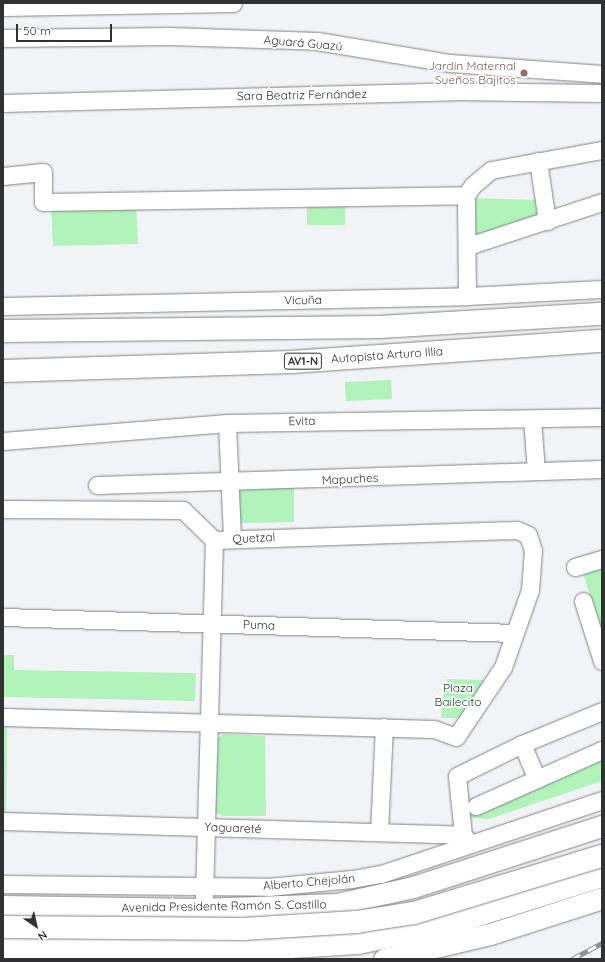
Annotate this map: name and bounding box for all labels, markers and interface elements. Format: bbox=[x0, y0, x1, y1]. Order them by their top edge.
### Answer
scale bar bbox=[18, 16, 114, 42]
text: 50 m bbox=[23, 23, 51, 38]
street label: Aguará Guazú bbox=[263, 32, 343, 54]
place label: Jardín Maternal Sueños Bajitos bbox=[428, 59, 516, 87]
marker: Jardín Maternal Sueños Bajitos bbox=[519, 68, 529, 78]
street label: Sara Beatriz Fernández bbox=[237, 87, 367, 103]
street label: Vicuña bbox=[284, 292, 322, 308]
street label: Autopista Arturo Illia bbox=[330, 344, 444, 366]
road number: AV1-N bbox=[283, 352, 323, 370]
street label: Evita bbox=[288, 414, 316, 428]
street label: Mapuches bbox=[321, 470, 379, 488]
street label: Quetzal bbox=[232, 530, 276, 546]
street label: Puma bbox=[243, 617, 275, 633]
park label: Plaza Bailecito bbox=[434, 681, 482, 709]
street label: Yaguareté bbox=[204, 820, 262, 836]
street label: Alberto Chejolán bbox=[262, 871, 356, 893]
street label: Avenida Presidente Ramón S. Castillo bbox=[121, 897, 327, 915]
north arrow bbox=[16, 906, 56, 946]
text: N bbox=[35, 928, 50, 944]

